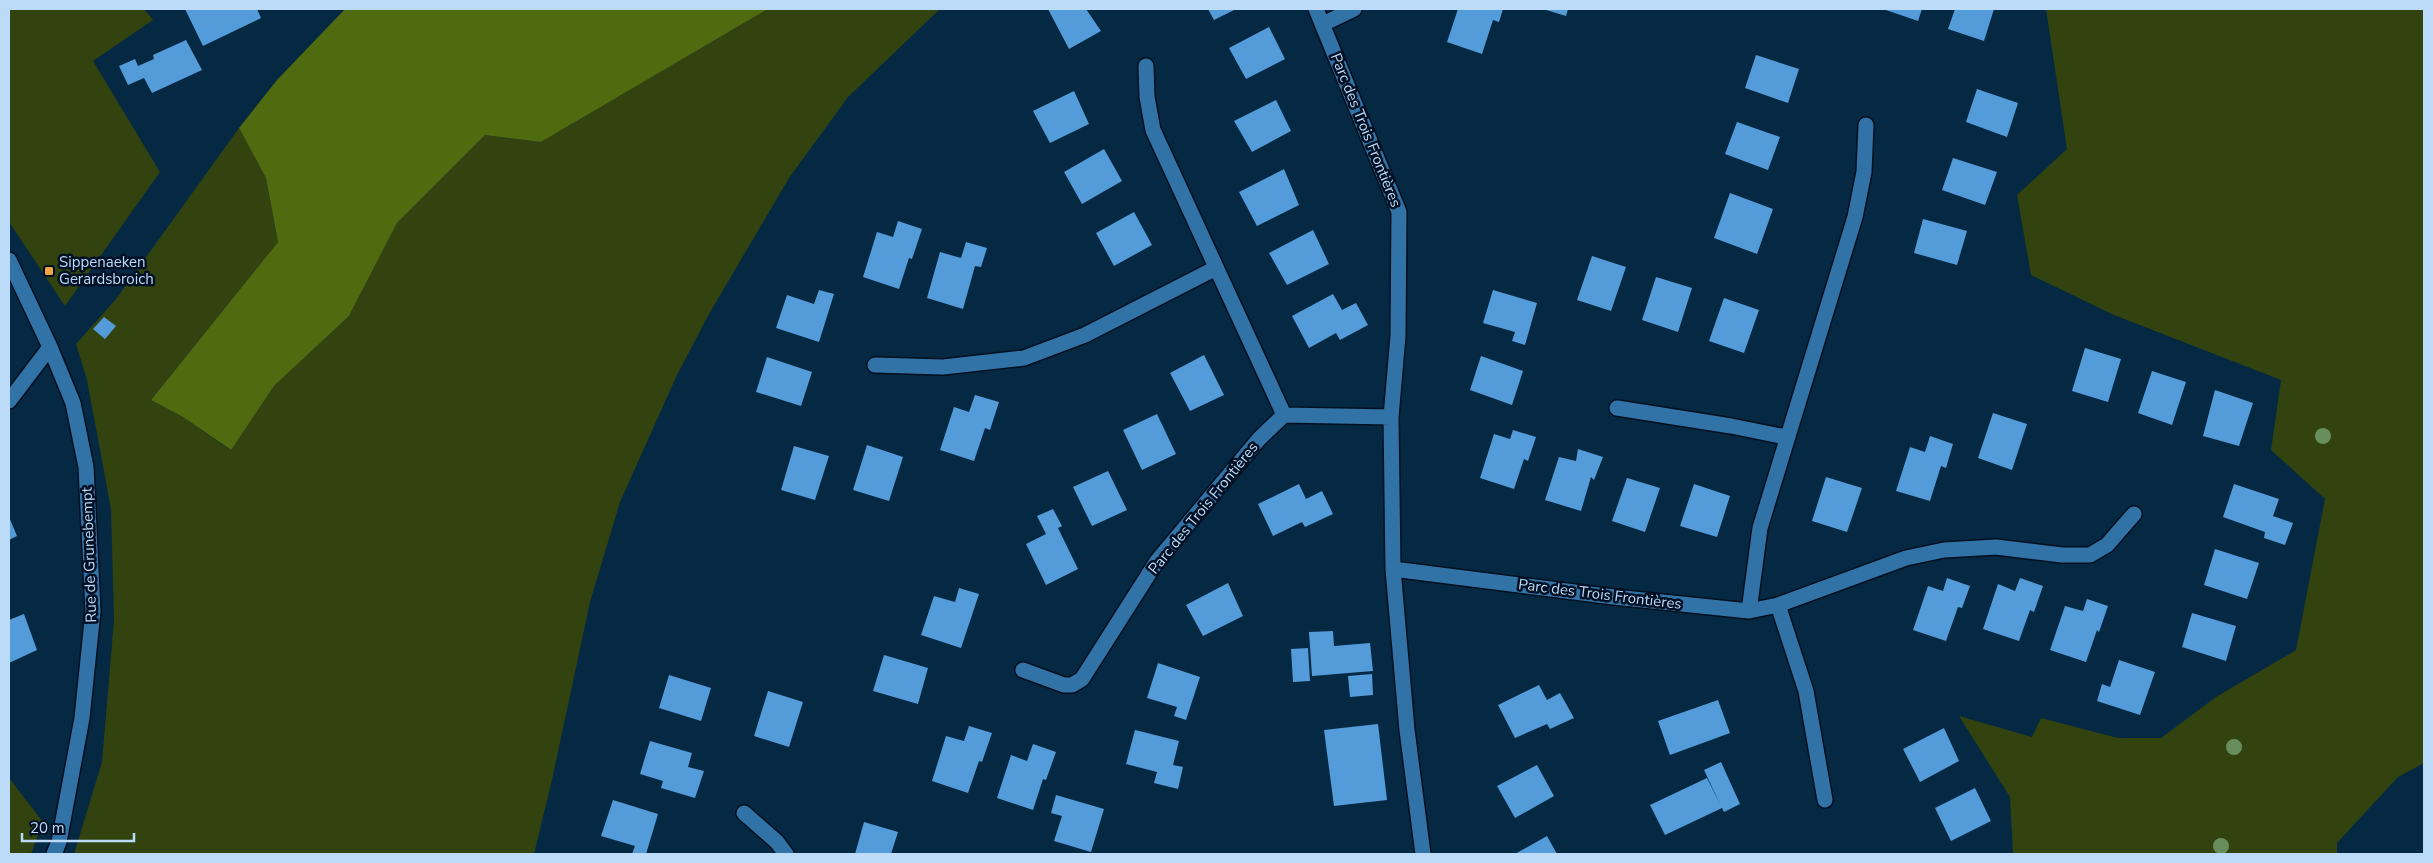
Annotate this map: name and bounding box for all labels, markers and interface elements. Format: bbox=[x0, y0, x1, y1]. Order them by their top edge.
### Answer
street label: Parc des Trois Frontières bbox=[1326, 50, 1406, 210]
place label: Sippenaeken Gerardsbroich bbox=[59, 252, 154, 289]
marker: Sippenaeken Gerardsbroich bbox=[43, 265, 55, 277]
street label: Parc des Trois Frontières bbox=[1144, 438, 1262, 578]
street label: Rue de Grunebempt bbox=[77, 486, 101, 623]
street label: Parc des Trois Frontières bbox=[1517, 574, 1683, 614]
scale bar bbox=[22, 810, 135, 842]
text: 20 m bbox=[30, 818, 65, 838]

